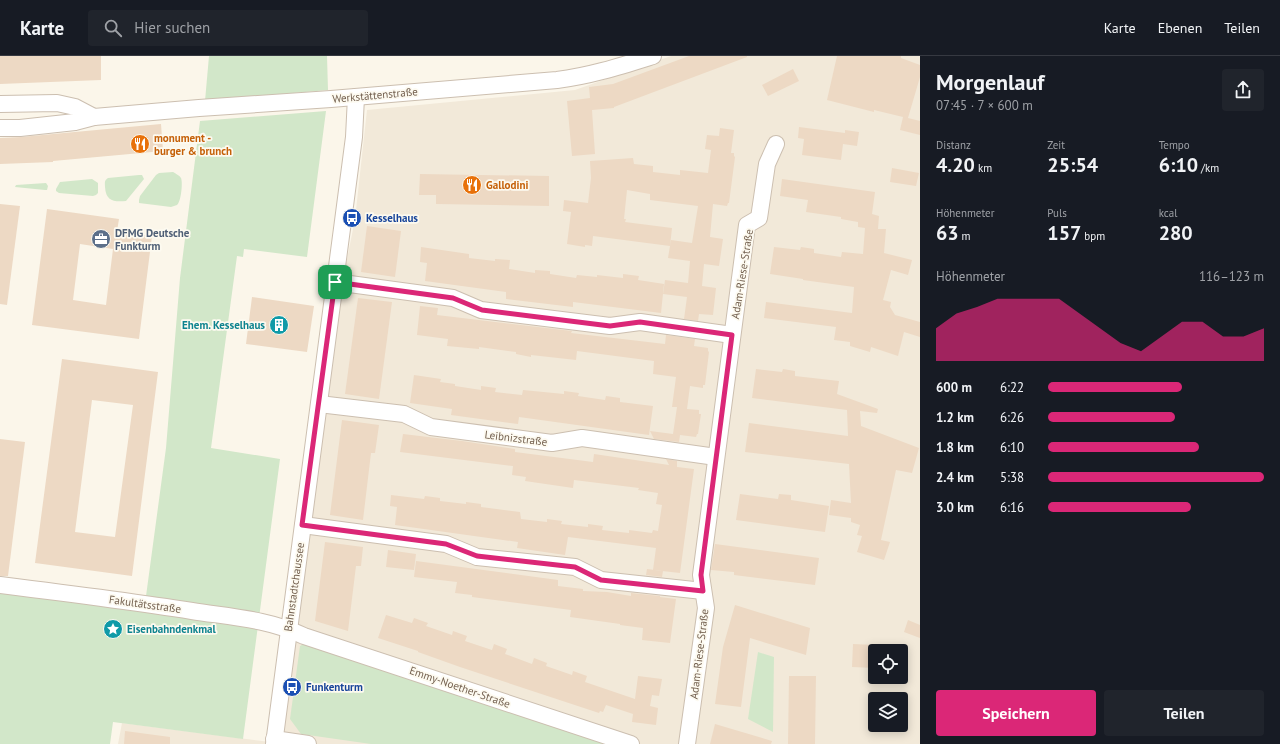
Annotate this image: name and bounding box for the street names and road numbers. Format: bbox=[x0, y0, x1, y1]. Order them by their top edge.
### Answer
street label: Werkstättenstraße bbox=[332, 84, 419, 106]
street label: Adam-Riese-Straße bbox=[728, 228, 756, 320]
street label: Leibnizstraße bbox=[484, 427, 549, 449]
street label: Bahnstadtchaussee bbox=[281, 541, 307, 633]
street label: Fakultätsstraße bbox=[108, 592, 182, 616]
street label: Adam-Riese-Straße bbox=[687, 608, 712, 700]
street label: Emmy-Noether-Straße bbox=[408, 663, 513, 711]

